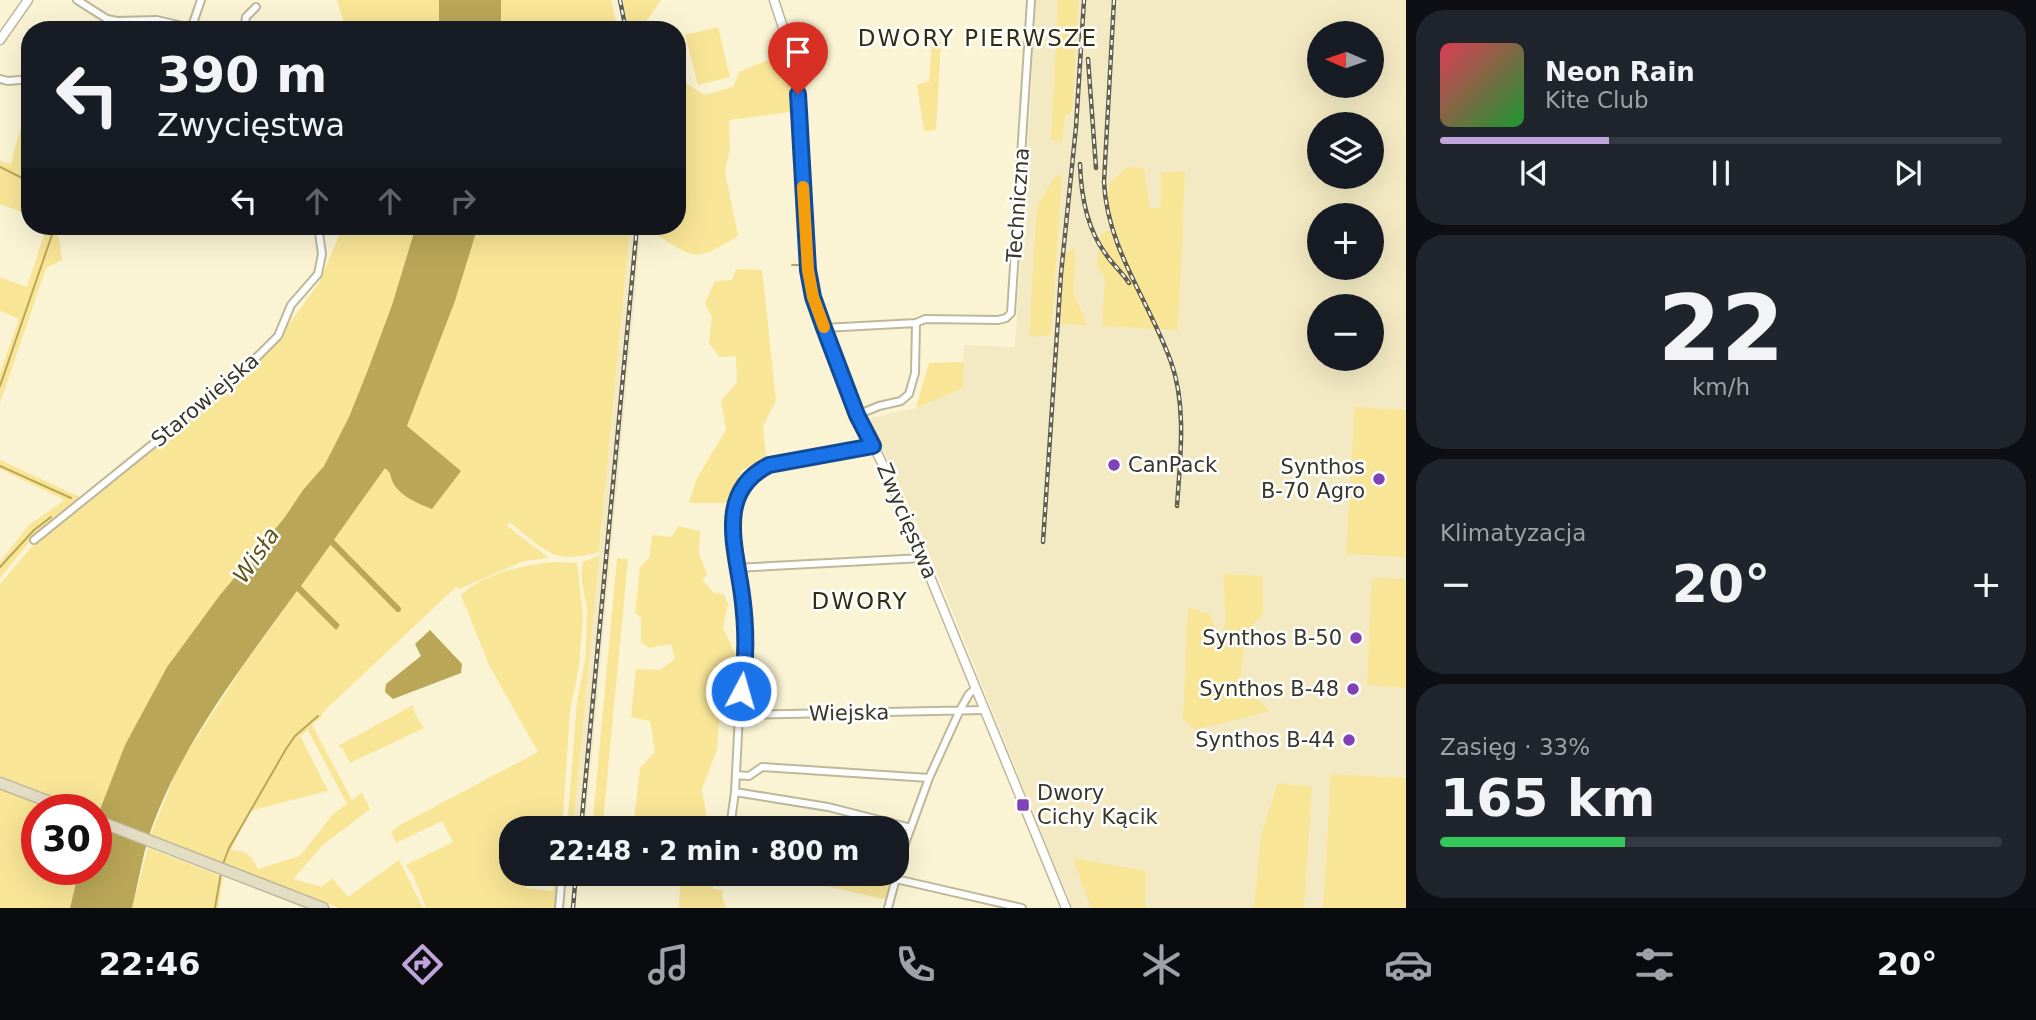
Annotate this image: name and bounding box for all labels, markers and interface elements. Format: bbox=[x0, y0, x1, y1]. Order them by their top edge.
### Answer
north arrow bbox=[1307, 21, 1384, 98]
map controls bbox=[1307, 21, 1384, 371]
pin bbox=[768, 22, 828, 94]
district label: DWORY PIERWSZE bbox=[858, 25, 1098, 51]
icon: arrive bbox=[779, 33, 817, 71]
text: 390 m bbox=[157, 47, 327, 104]
icon: left bbox=[42, 49, 133, 140]
text: Neon Rain bbox=[1545, 57, 1695, 87]
text: Kite Club bbox=[1545, 87, 1649, 113]
text: Zwycięstwa bbox=[157, 106, 345, 144]
button: layers bbox=[1307, 112, 1384, 189]
street label: Techniczna bbox=[1002, 147, 1034, 264]
icon: previous bbox=[1515, 154, 1553, 192]
icon: pause bbox=[1702, 154, 1740, 192]
icon: next bbox=[1889, 154, 1927, 192]
icon: left bbox=[225, 182, 263, 220]
icon: ahead bbox=[298, 182, 336, 220]
icon: ahead bbox=[371, 182, 409, 220]
icon: right bbox=[444, 182, 482, 220]
button: + bbox=[1307, 203, 1384, 280]
text: 22 bbox=[1658, 276, 1784, 381]
button: − bbox=[1307, 294, 1384, 371]
street label: Starowiejska bbox=[146, 348, 264, 452]
text: km/h bbox=[1692, 374, 1750, 400]
place label: CanPack bbox=[1128, 453, 1218, 477]
place label: Synthos B-70 Agro bbox=[1261, 455, 1365, 503]
marker: CanPack bbox=[1106, 457, 1122, 473]
street label: Zwycięstwa bbox=[872, 459, 942, 583]
marker: Synthos B-70 Agro bbox=[1371, 471, 1387, 487]
text: Klimatyzacja bbox=[1440, 520, 1586, 546]
water label: Wisła bbox=[228, 522, 284, 588]
text: 20° bbox=[1672, 554, 1770, 614]
text: − bbox=[1440, 562, 1472, 606]
text: + bbox=[1970, 562, 2002, 606]
district label: DWORY bbox=[811, 588, 909, 614]
place label: Synthos B-50 bbox=[1202, 626, 1342, 650]
marker: Synthos B-50 bbox=[1348, 630, 1364, 646]
position arrow bbox=[704, 654, 778, 728]
place label: Synthos B-48 bbox=[1199, 677, 1339, 701]
marker: Synthos B-48 bbox=[1345, 681, 1361, 697]
street label: Wiejska bbox=[809, 700, 889, 726]
place label: Synthos B-44 bbox=[1195, 728, 1335, 752]
marker: Synthos B-44 bbox=[1341, 732, 1357, 748]
text: Zasięg · 33% bbox=[1440, 734, 1590, 760]
text: 165 km bbox=[1440, 768, 1655, 828]
place label: Dwory Cichy Kącik bbox=[1037, 781, 1158, 829]
speed limit sign: 30 bbox=[21, 794, 112, 885]
marker: Dwory Cichy Kącik bbox=[1015, 797, 1031, 813]
text: 22:48 · 2 min · 800 m bbox=[549, 836, 859, 866]
icon: directions bbox=[398, 940, 447, 989]
icon: music bbox=[644, 940, 693, 989]
icon: phone bbox=[891, 940, 940, 989]
icon: climate bbox=[1137, 940, 1186, 989]
icon: car bbox=[1384, 940, 1433, 989]
icon: filters bbox=[1630, 940, 1679, 989]
text: 22:46 bbox=[99, 945, 201, 983]
text: 20° bbox=[1877, 945, 1937, 983]

